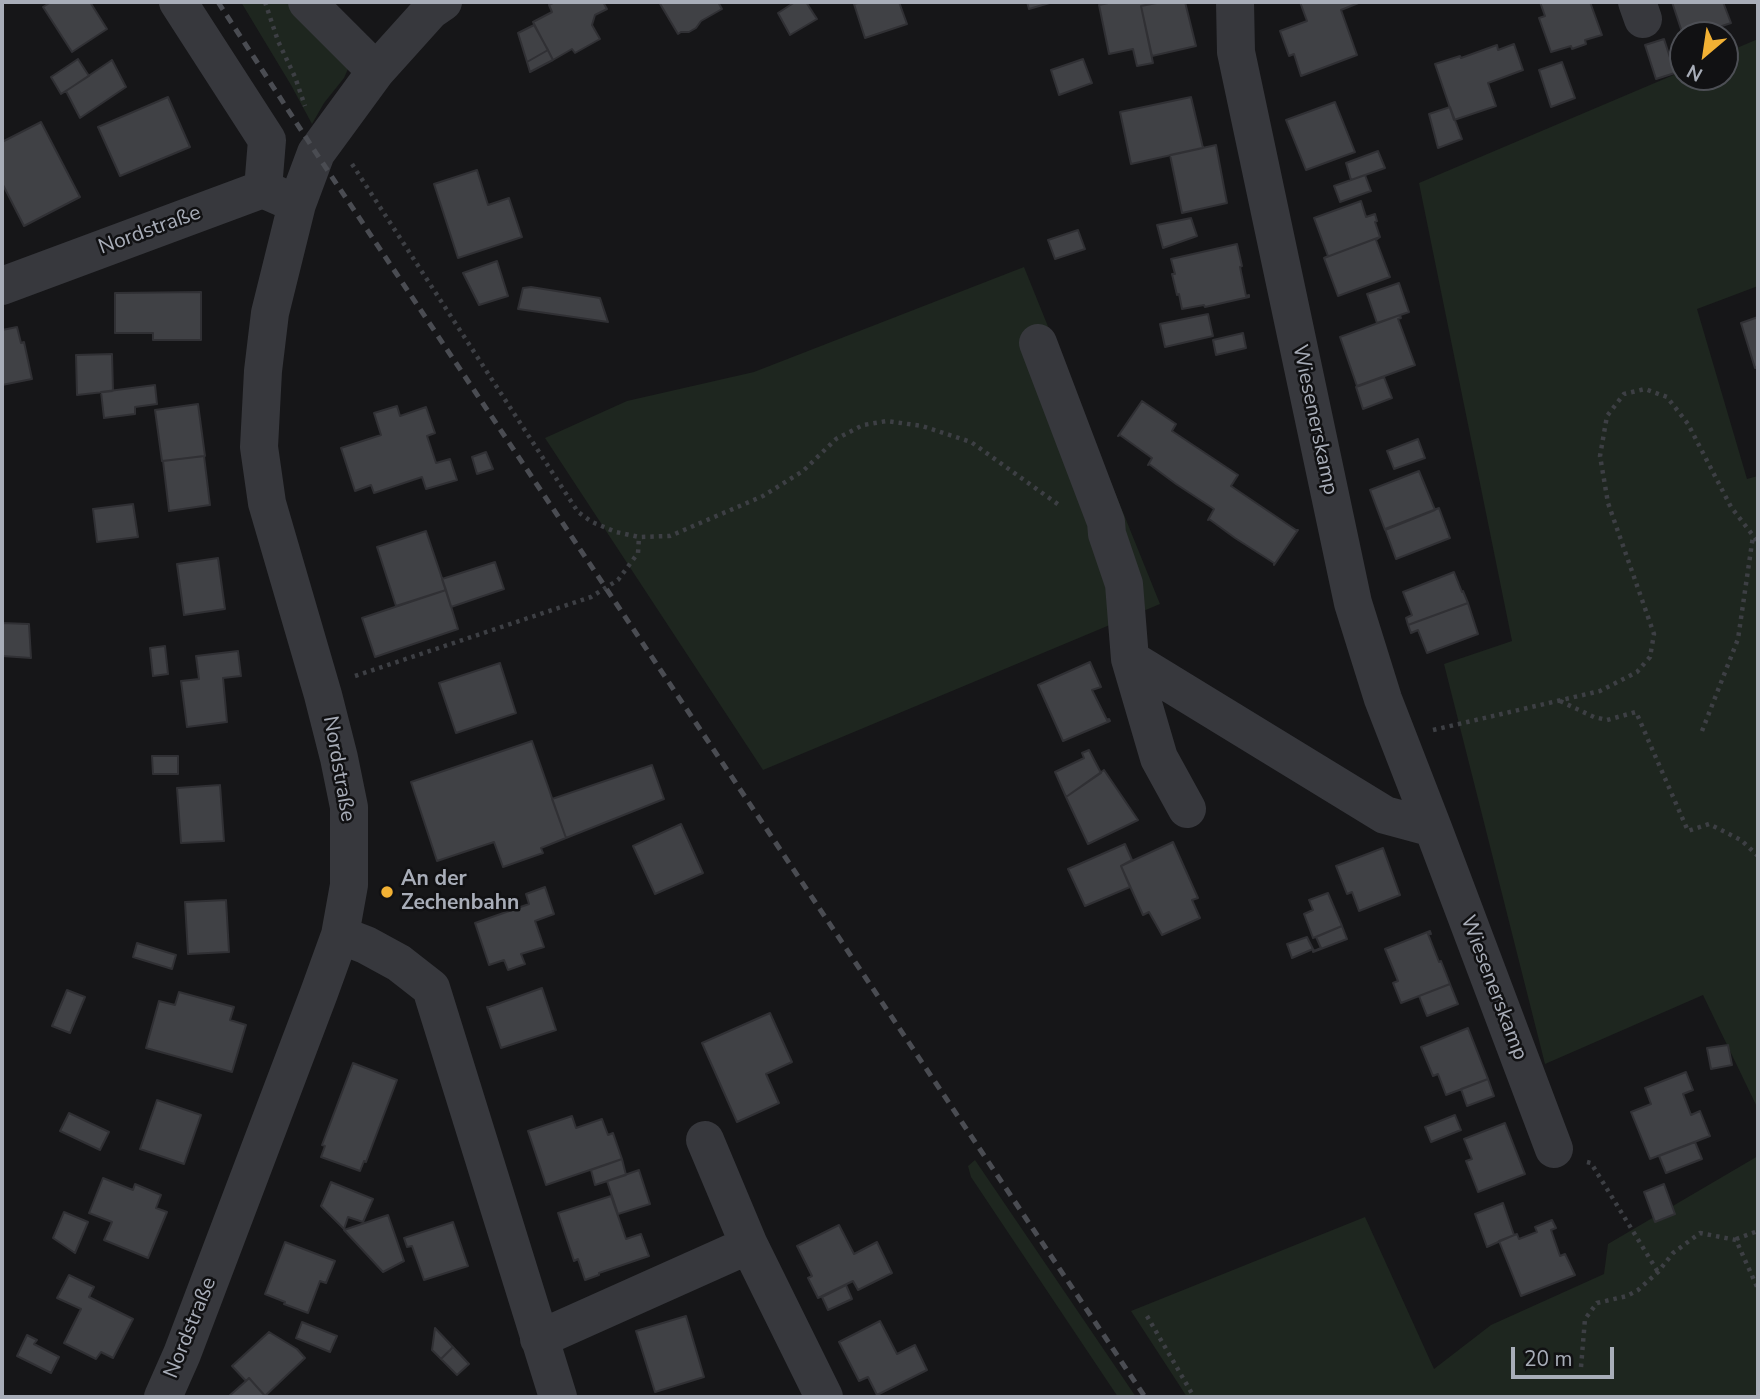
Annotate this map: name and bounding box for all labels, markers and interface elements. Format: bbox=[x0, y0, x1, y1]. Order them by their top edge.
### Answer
north arrow bbox=[1669, 21, 1739, 91]
text: N bbox=[1682, 58, 1707, 87]
street label: Nordstraße bbox=[96, 201, 204, 261]
street label: Wiesenerskamp bbox=[1286, 343, 1342, 497]
street label: Nordstraße bbox=[316, 714, 360, 824]
place label: An der Zechenbahn bbox=[401, 867, 519, 917]
marker: An der Zechenbahn bbox=[379, 884, 395, 900]
street label: Wiesenerskamp bbox=[1454, 912, 1532, 1064]
street label: Nordstraße bbox=[159, 1274, 223, 1382]
scale bar bbox=[1515, 1332, 1618, 1376]
text: 20 m bbox=[1524, 1345, 1573, 1373]

